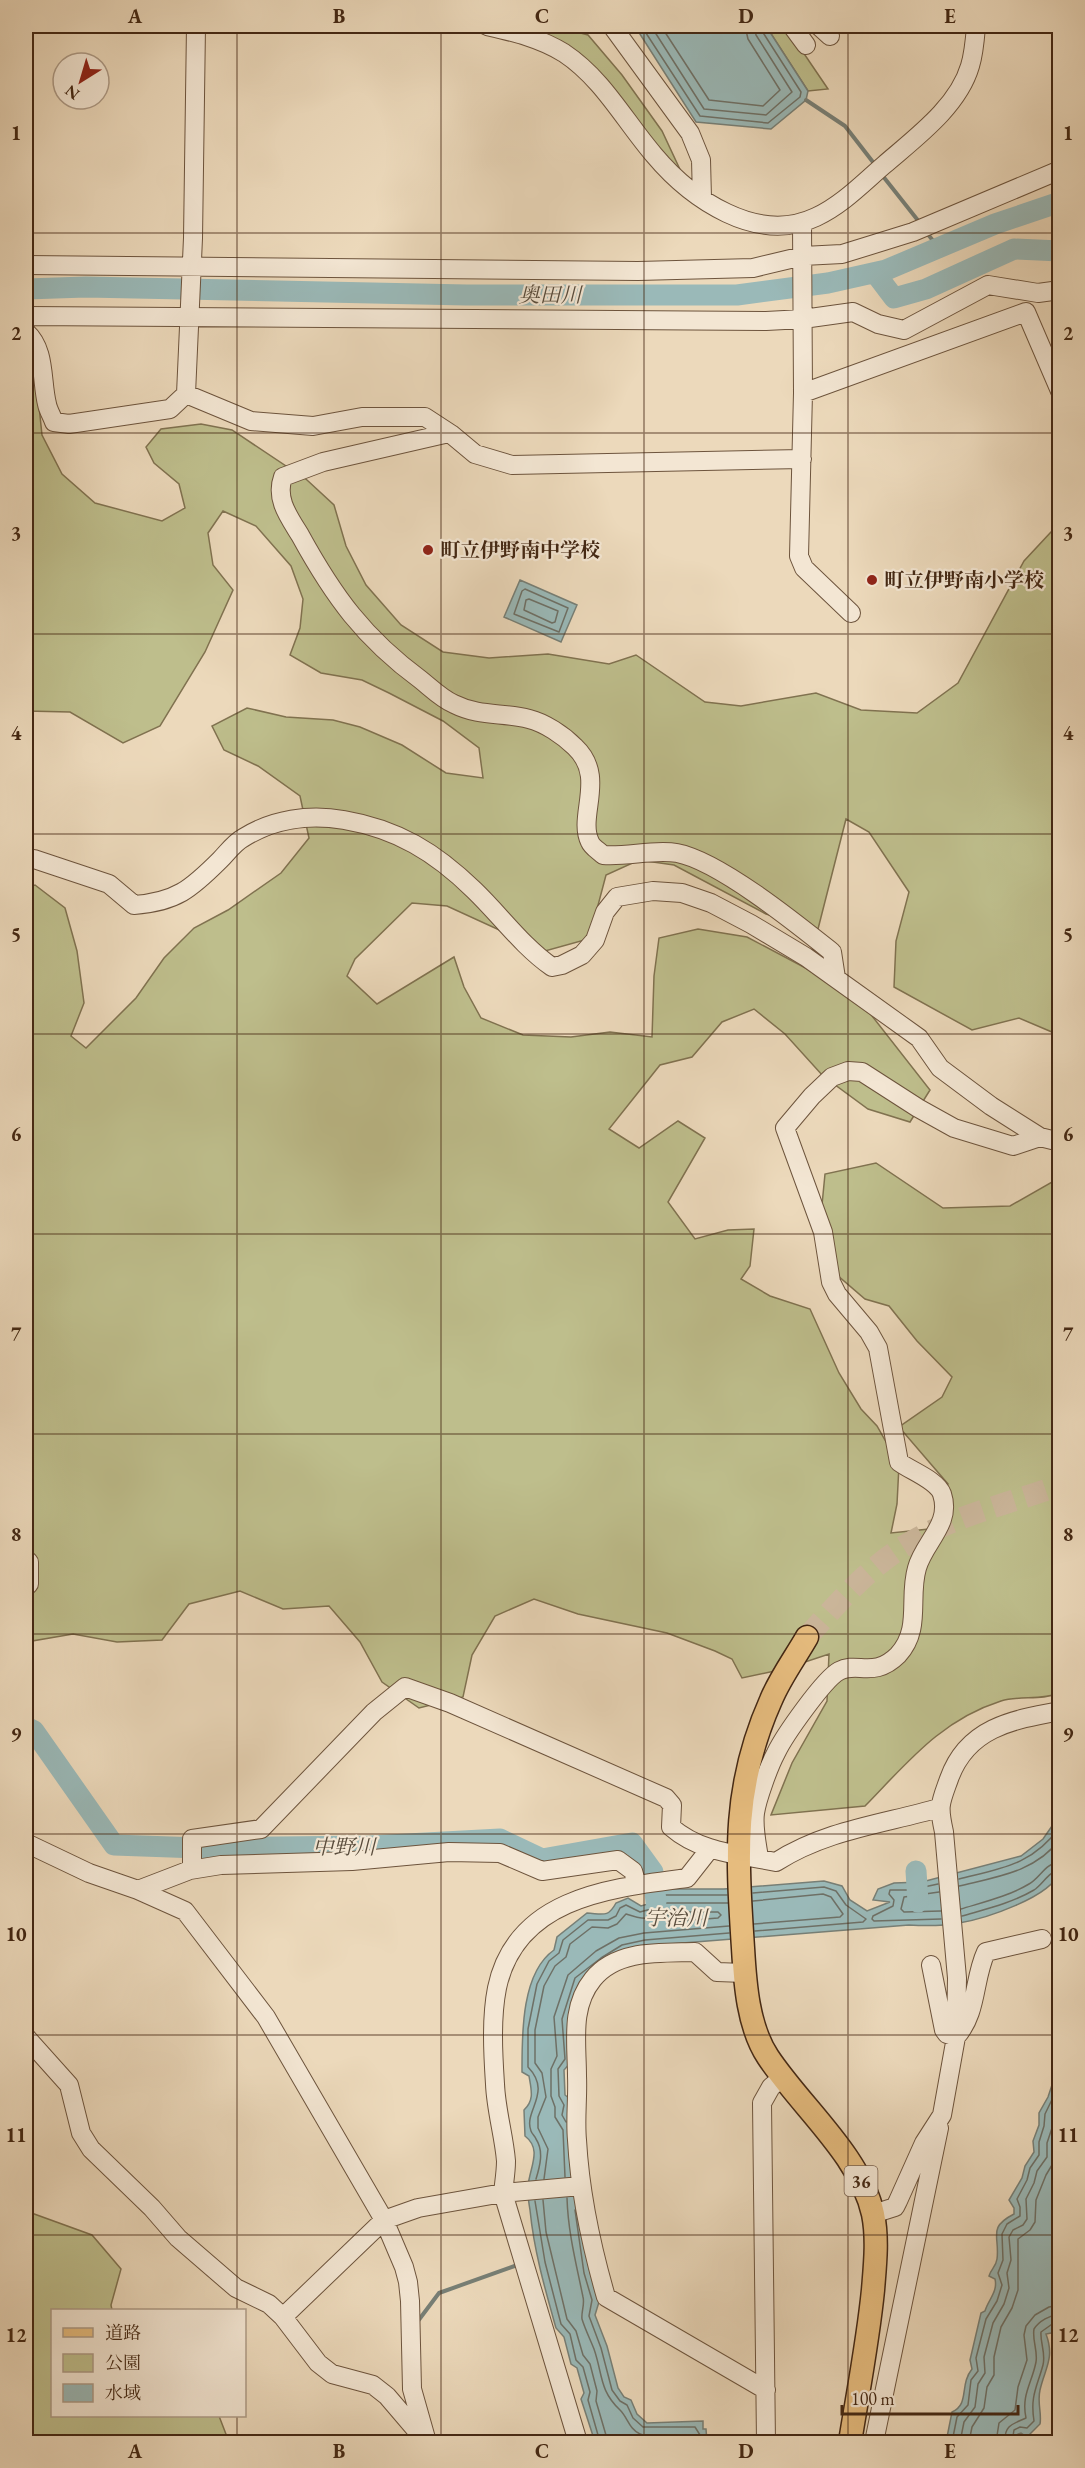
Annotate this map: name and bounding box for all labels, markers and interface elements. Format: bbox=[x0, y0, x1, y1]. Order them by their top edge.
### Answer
text: A bbox=[127, 3, 143, 29]
text: B bbox=[333, 3, 345, 29]
text: C bbox=[535, 3, 549, 29]
text: D bbox=[738, 3, 754, 29]
text: E bbox=[944, 3, 956, 29]
north arrow bbox=[51, 51, 111, 111]
text: N bbox=[61, 80, 84, 105]
text: 1 bbox=[11, 120, 21, 146]
text: 1 bbox=[1063, 120, 1073, 146]
water label: 奥田川 bbox=[519, 281, 583, 308]
text: 2 bbox=[11, 320, 22, 346]
text: 2 bbox=[1063, 320, 1074, 346]
text: 3 bbox=[11, 520, 21, 546]
text: 3 bbox=[1063, 520, 1073, 546]
place label: 町立伊野南中学校 bbox=[440, 537, 600, 563]
marker: 町立伊野南中学校 bbox=[421, 543, 435, 557]
place label: 町立伊野南小学校 bbox=[884, 567, 1044, 593]
marker: 町立伊野南小学校 bbox=[865, 573, 879, 587]
text: 4 bbox=[11, 720, 22, 746]
text: 4 bbox=[1063, 720, 1074, 746]
text: 5 bbox=[11, 921, 21, 947]
text: 5 bbox=[1063, 921, 1073, 947]
text: 6 bbox=[11, 1121, 22, 1147]
text: 6 bbox=[1063, 1121, 1074, 1147]
text: 7 bbox=[11, 1321, 22, 1347]
text: 7 bbox=[1063, 1321, 1074, 1347]
text: 8 bbox=[11, 1521, 21, 1547]
text: 8 bbox=[1063, 1521, 1073, 1547]
text: 9 bbox=[11, 1721, 22, 1747]
text: 9 bbox=[1063, 1721, 1074, 1747]
water label: 中野川 bbox=[313, 1833, 377, 1860]
water label: 宇治川 bbox=[645, 1904, 709, 1931]
text: 10 bbox=[5, 1921, 27, 1947]
text: 10 bbox=[1057, 1921, 1079, 1947]
text: 11 bbox=[5, 2122, 27, 2148]
text: 11 bbox=[1057, 2122, 1079, 2148]
road number: 36 bbox=[844, 2166, 878, 2196]
legend bbox=[51, 2309, 246, 2417]
text: 道路 bbox=[105, 2321, 141, 2344]
text: 12 bbox=[5, 2322, 27, 2348]
text: 12 bbox=[1057, 2322, 1079, 2348]
text: 公園 bbox=[105, 2351, 141, 2374]
scale bar bbox=[842, 2378, 1018, 2416]
text: 水域 bbox=[105, 2381, 141, 2404]
text: 100 m bbox=[851, 2387, 895, 2410]
text: A bbox=[127, 2438, 143, 2464]
text: B bbox=[333, 2438, 345, 2464]
text: C bbox=[535, 2438, 549, 2464]
text: D bbox=[738, 2438, 754, 2464]
text: E bbox=[944, 2438, 956, 2464]

